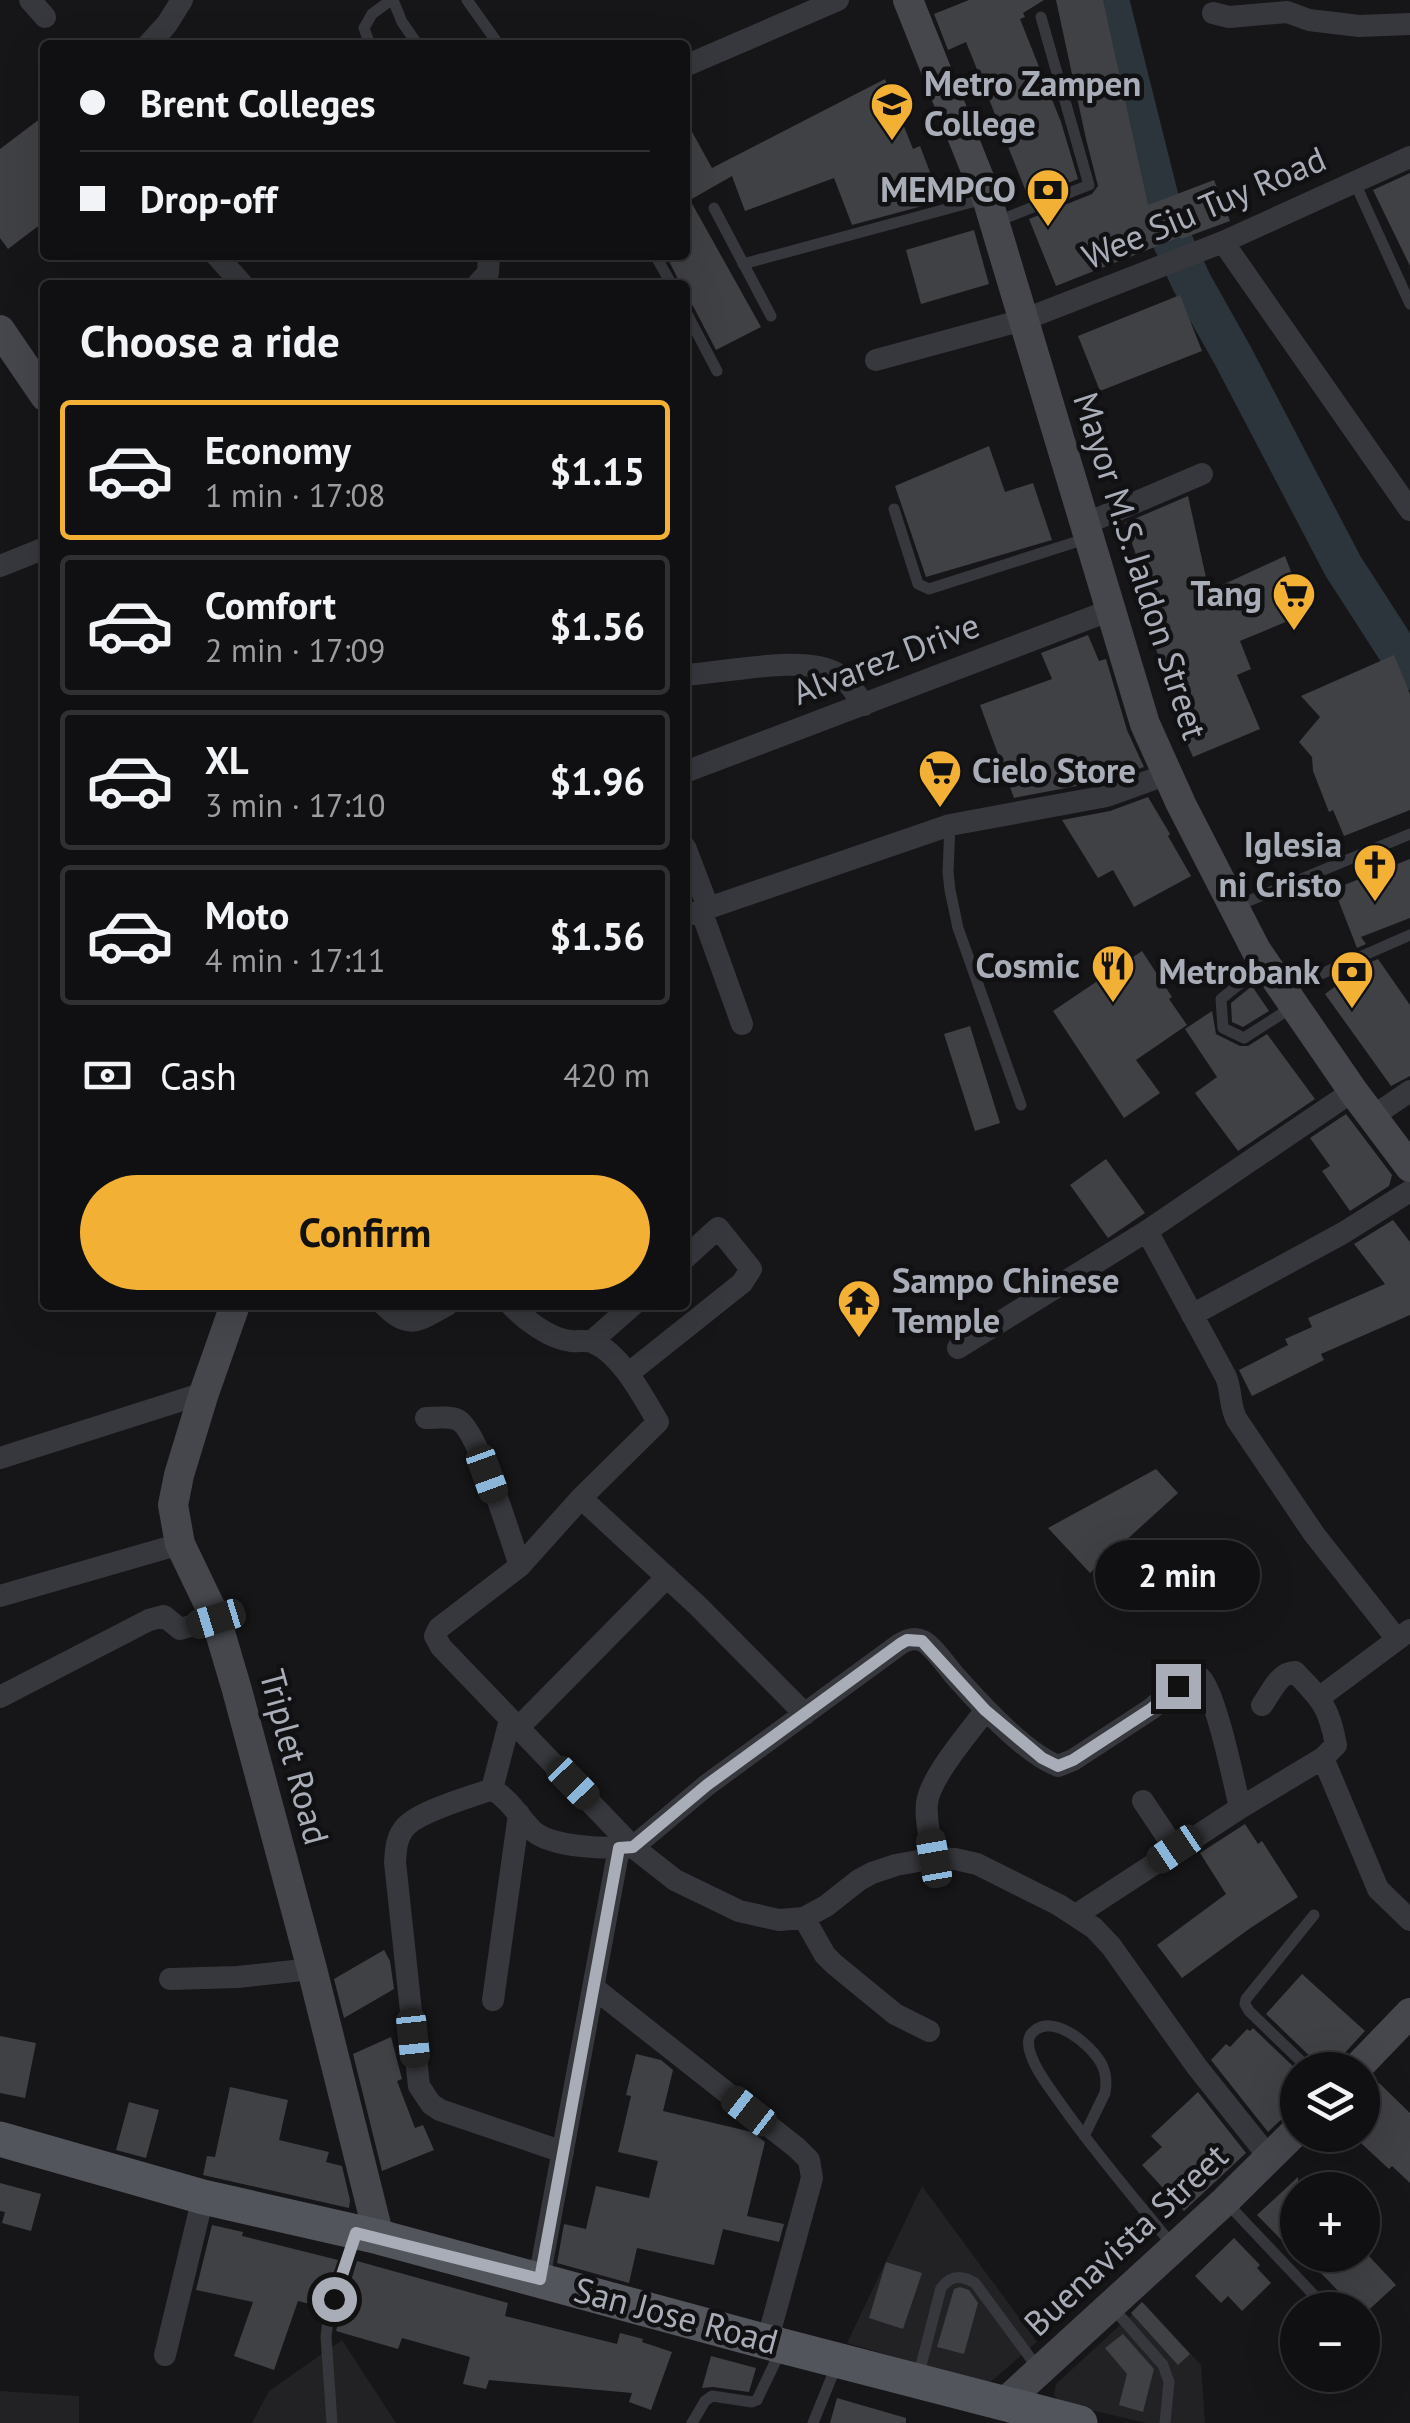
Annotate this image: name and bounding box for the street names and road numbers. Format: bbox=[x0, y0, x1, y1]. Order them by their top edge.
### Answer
street label: Wee Siu Tuy Road bbox=[1075, 135, 1332, 279]
street label: Mayor M.S. Jaldon Street bbox=[1063, 386, 1219, 745]
street label: Alvarez Drive bbox=[786, 601, 986, 715]
street label: Triplet Road bbox=[250, 1664, 340, 1849]
street label: Buenavista Street bbox=[1014, 2133, 1237, 2346]
street label: San Jose Road bbox=[569, 2266, 783, 2364]

